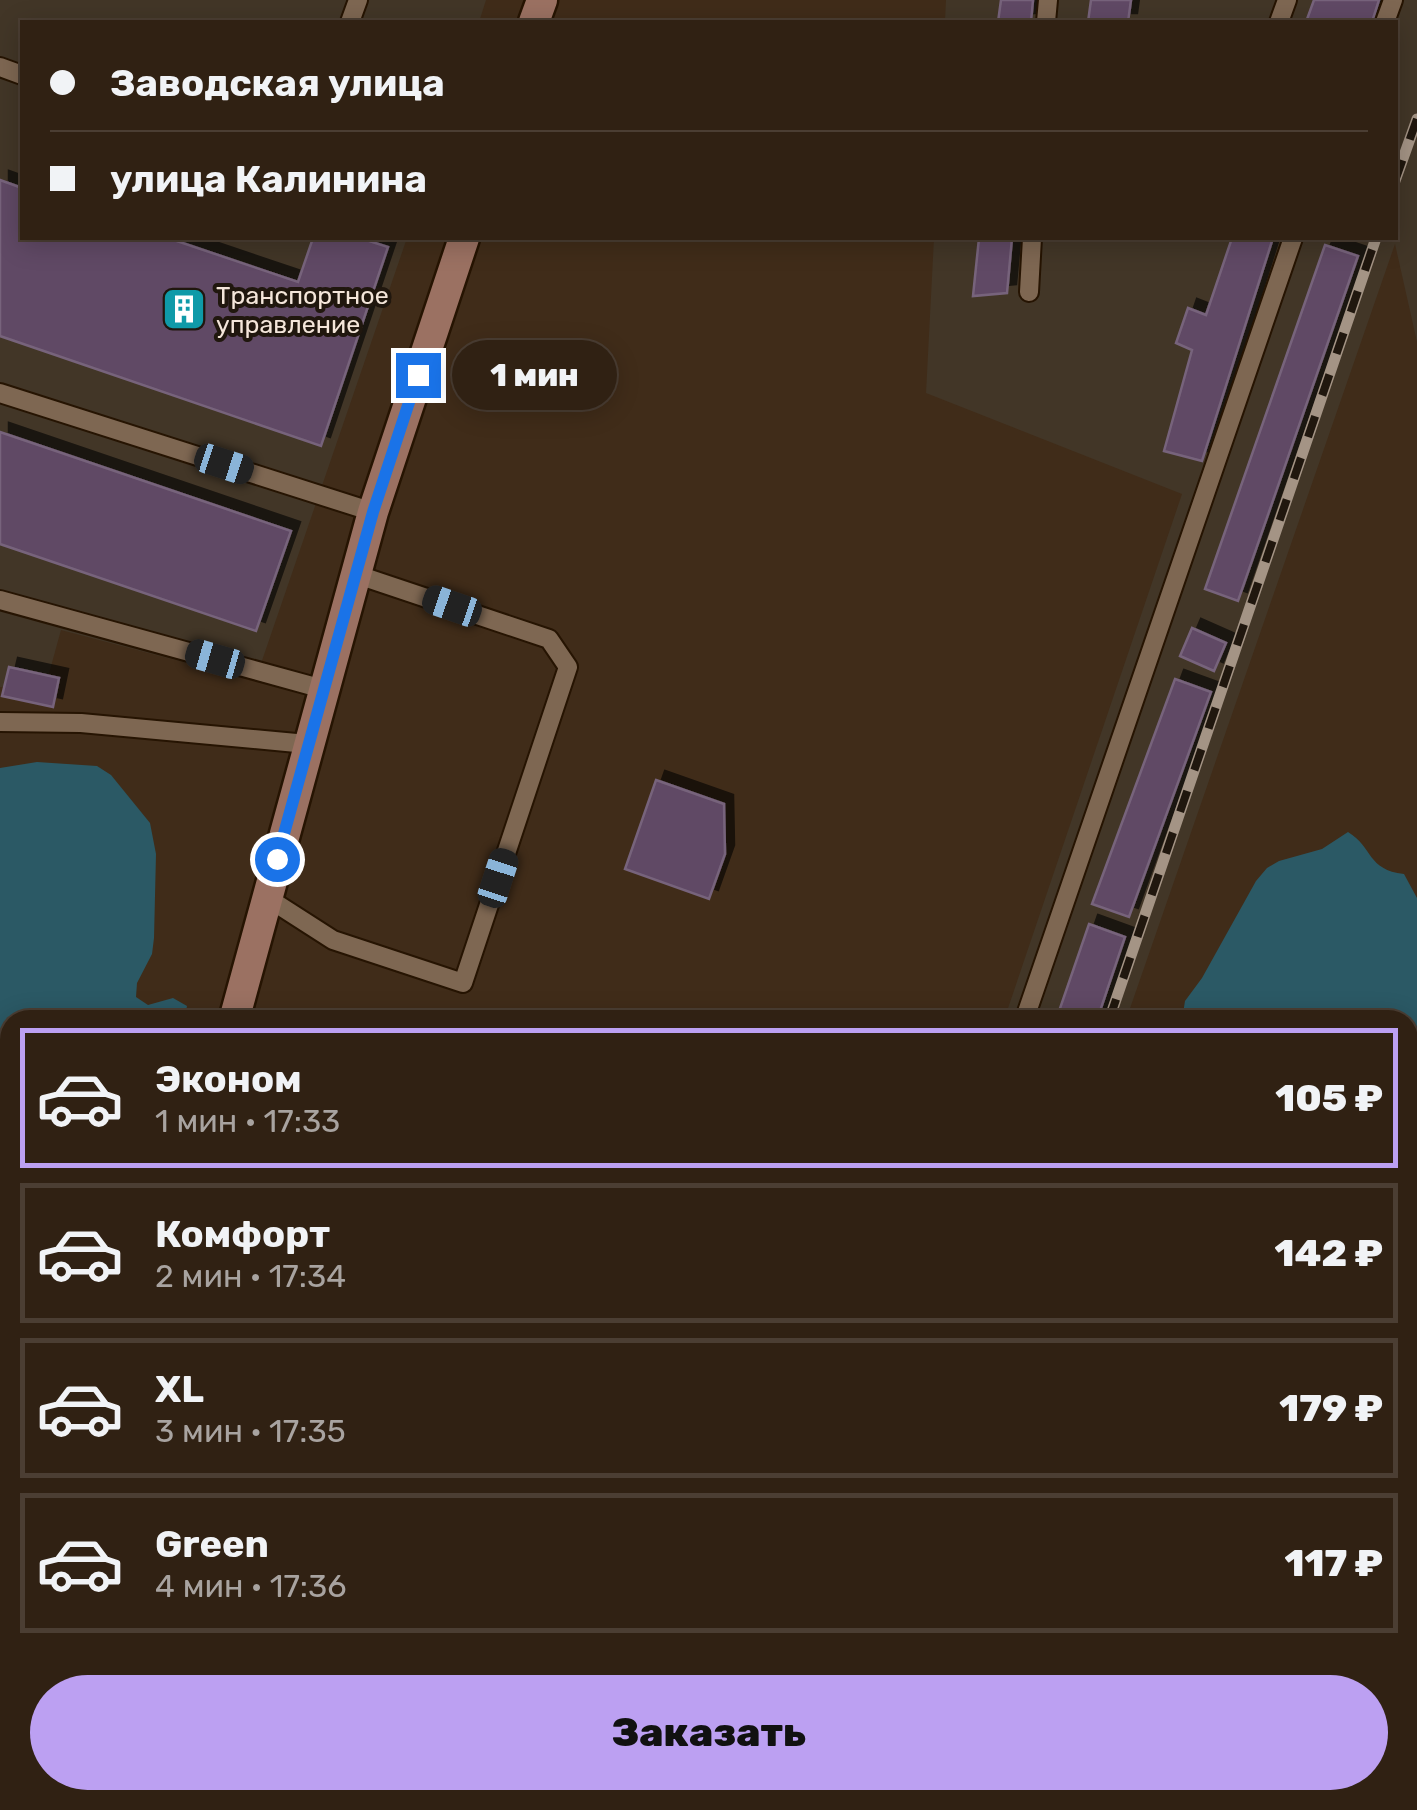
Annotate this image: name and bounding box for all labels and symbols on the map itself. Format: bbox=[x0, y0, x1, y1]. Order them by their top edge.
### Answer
place label: Транспортное управление bbox=[216, 281, 389, 339]
building icon: Транспортное управление bbox=[161, 286, 207, 332]
callout: 1 мин bbox=[453, 340, 618, 410]
route end bbox=[396, 353, 441, 398]
car bbox=[191, 440, 257, 488]
car bbox=[419, 582, 485, 630]
car bbox=[182, 636, 248, 682]
route start bbox=[255, 837, 300, 882]
car bbox=[474, 845, 522, 911]

